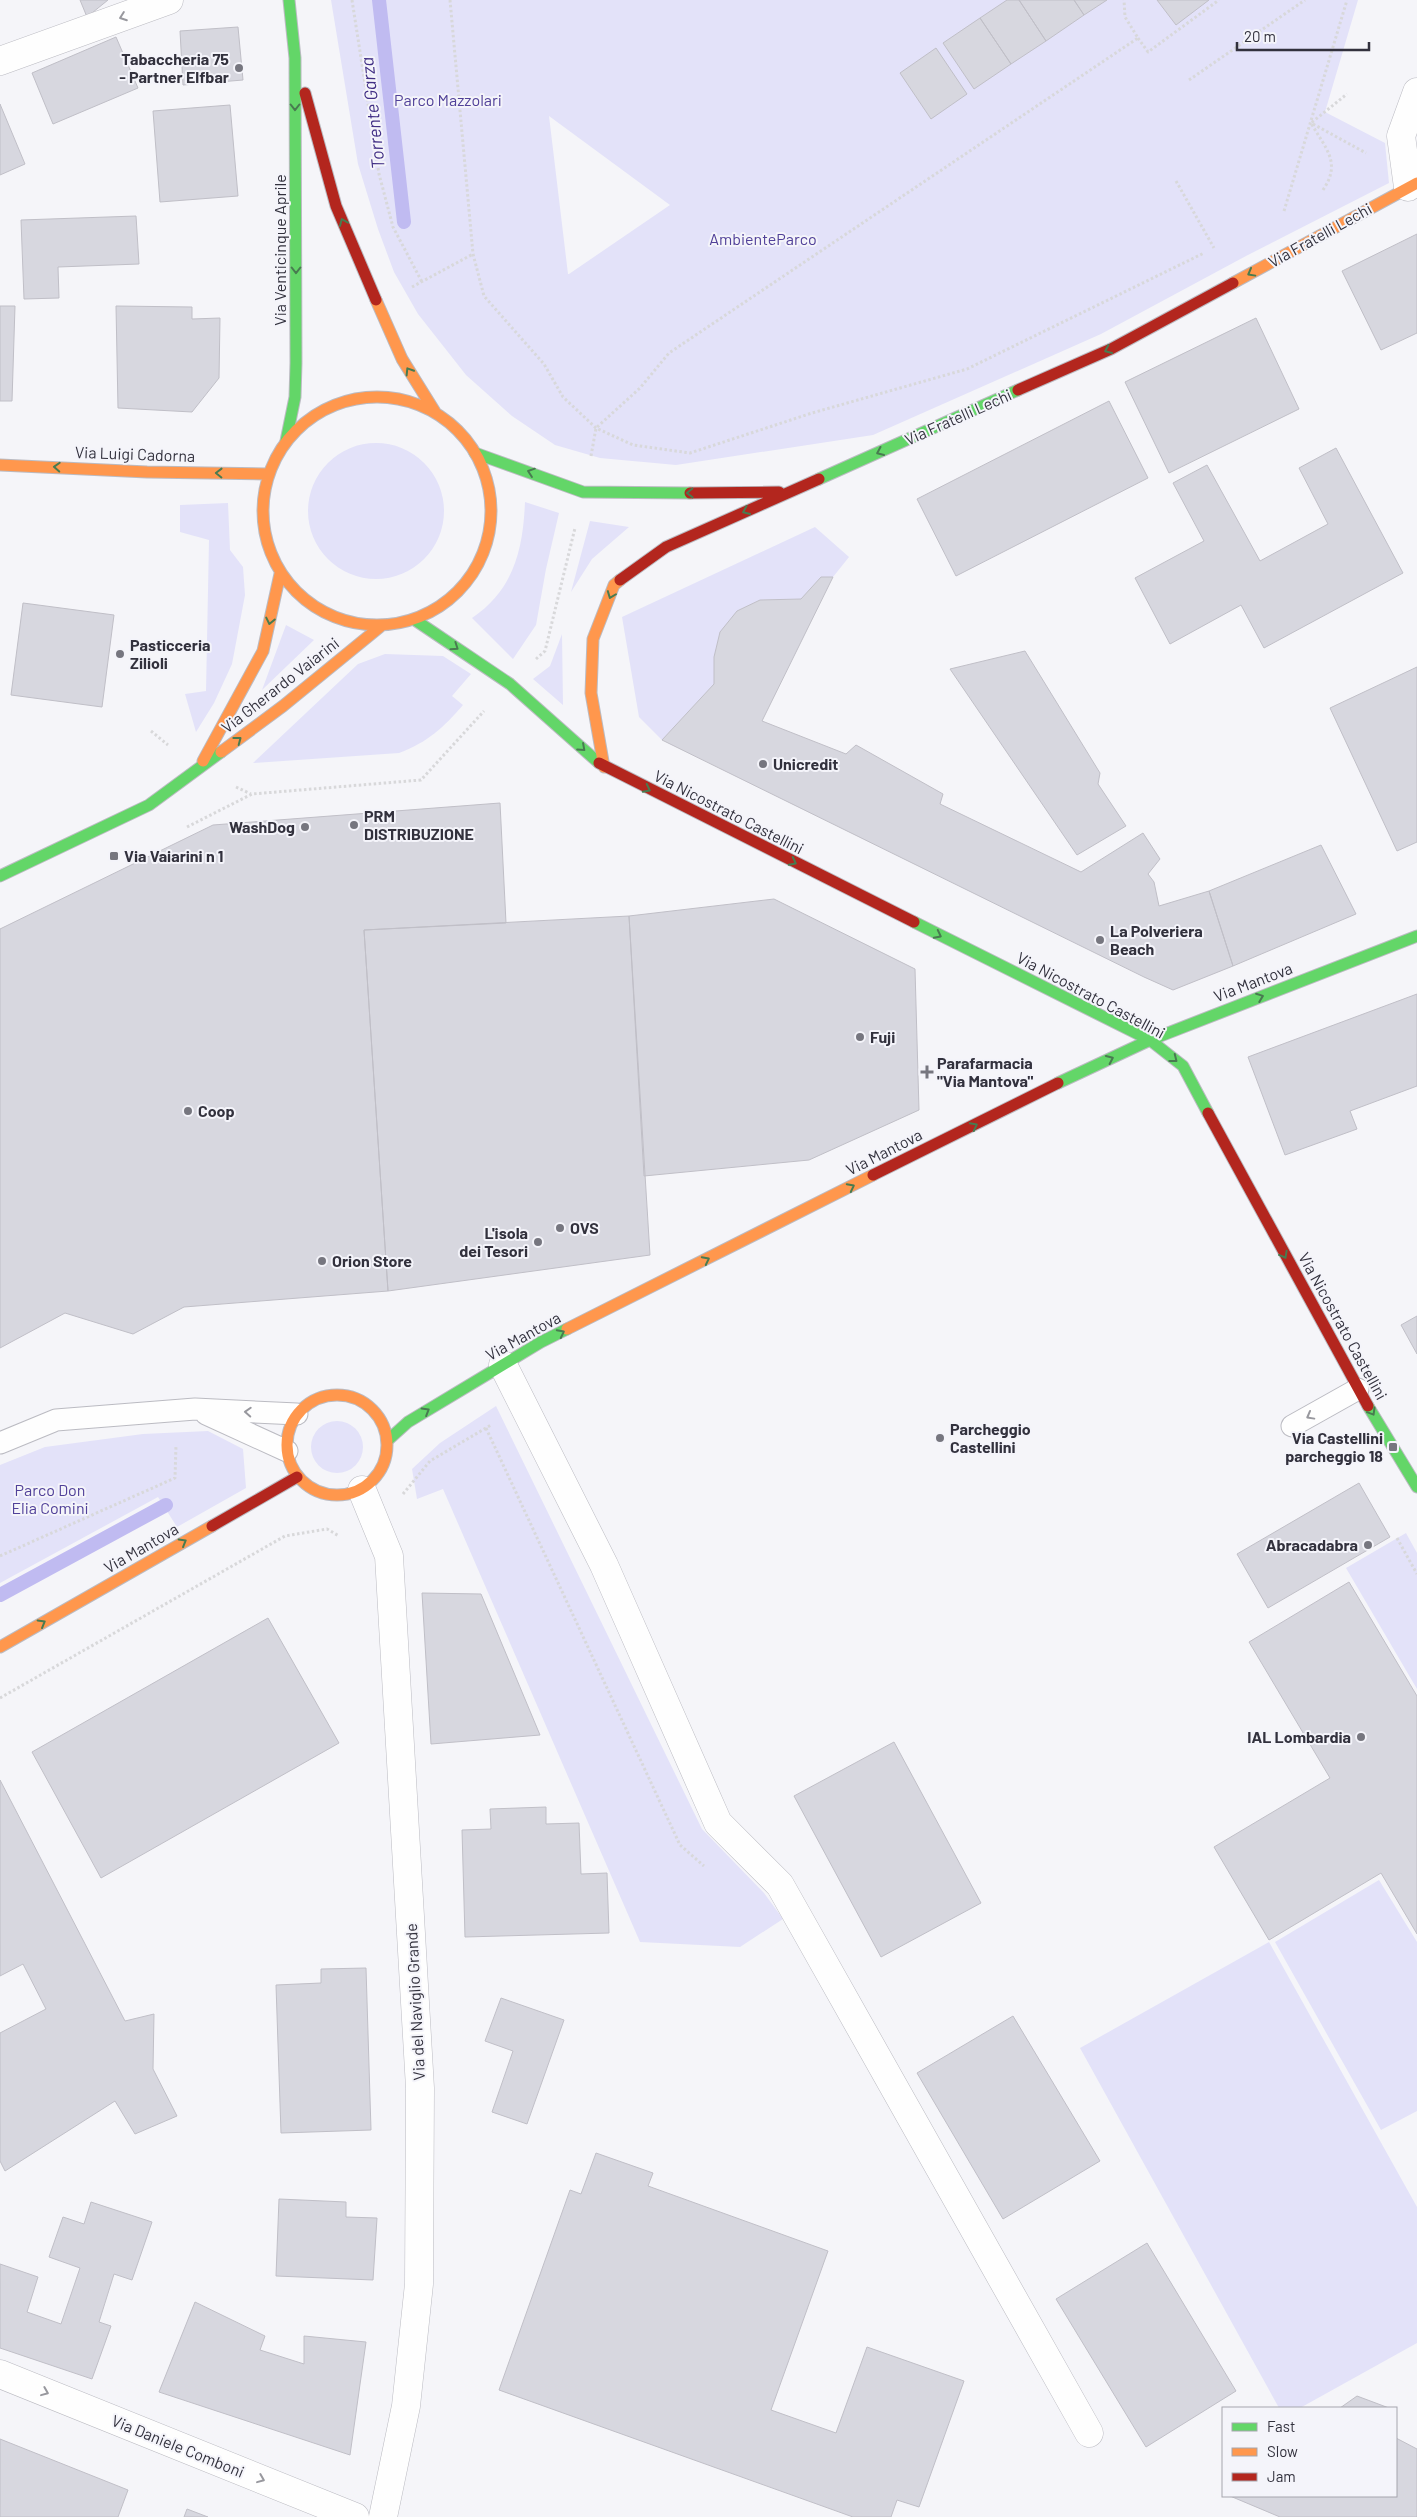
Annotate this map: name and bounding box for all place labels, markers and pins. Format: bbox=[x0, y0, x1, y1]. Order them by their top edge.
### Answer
place label: Tabaccheria 75 - Partner Elfbar bbox=[119, 49, 229, 86]
marker: Tabaccheria 75 - Partner Elfbar bbox=[233, 62, 245, 74]
place label: Pasticceria Zilioli bbox=[130, 635, 210, 672]
marker: Pasticceria Zilioli bbox=[114, 648, 126, 660]
place label: Unicredit bbox=[773, 754, 838, 773]
marker: Unicredit bbox=[757, 758, 769, 770]
place label: PRM DISTRIBUZIONE bbox=[364, 806, 474, 843]
place label: WashDog bbox=[229, 817, 295, 836]
marker: PRM DISTRIBUZIONE bbox=[348, 819, 360, 831]
marker: WashDog bbox=[299, 821, 311, 833]
place label: Via Vaiarini n 1 bbox=[124, 846, 224, 865]
marker: Via Vaiarini n 1 bbox=[108, 850, 120, 862]
place label: La Polveriera Beach bbox=[1110, 921, 1203, 958]
marker: La Polveriera Beach bbox=[1094, 934, 1106, 946]
place label: Fuji bbox=[870, 1027, 895, 1046]
marker: Fuji bbox=[854, 1031, 866, 1043]
place label: Parafarmacia "Via Mantova" bbox=[937, 1053, 1033, 1090]
marker: Parafarmacia "Via Mantova" bbox=[921, 1066, 933, 1078]
place label: Coop bbox=[198, 1101, 235, 1120]
marker: Coop bbox=[182, 1105, 194, 1117]
place label: OVS bbox=[570, 1218, 599, 1237]
marker: OVS bbox=[554, 1222, 566, 1234]
place label: L'isola dei Tesori bbox=[459, 1223, 528, 1260]
marker: L'isola dei Tesori bbox=[532, 1236, 544, 1248]
place label: Orion Store bbox=[332, 1251, 412, 1270]
marker: Orion Store bbox=[316, 1255, 328, 1267]
place label: Parcheggio Castellini bbox=[950, 1419, 1031, 1456]
place label: Via Castellini parcheggio 18 bbox=[1285, 1428, 1383, 1465]
marker: Parcheggio Castellini bbox=[934, 1432, 946, 1444]
marker: Via Castellini parcheggio 18 bbox=[1387, 1441, 1399, 1453]
place label: Abracadabra bbox=[1266, 1535, 1358, 1554]
marker: Abracadabra bbox=[1362, 1539, 1374, 1551]
place label: IAL Lombardia bbox=[1247, 1727, 1351, 1746]
marker: IAL Lombardia bbox=[1355, 1731, 1367, 1743]

